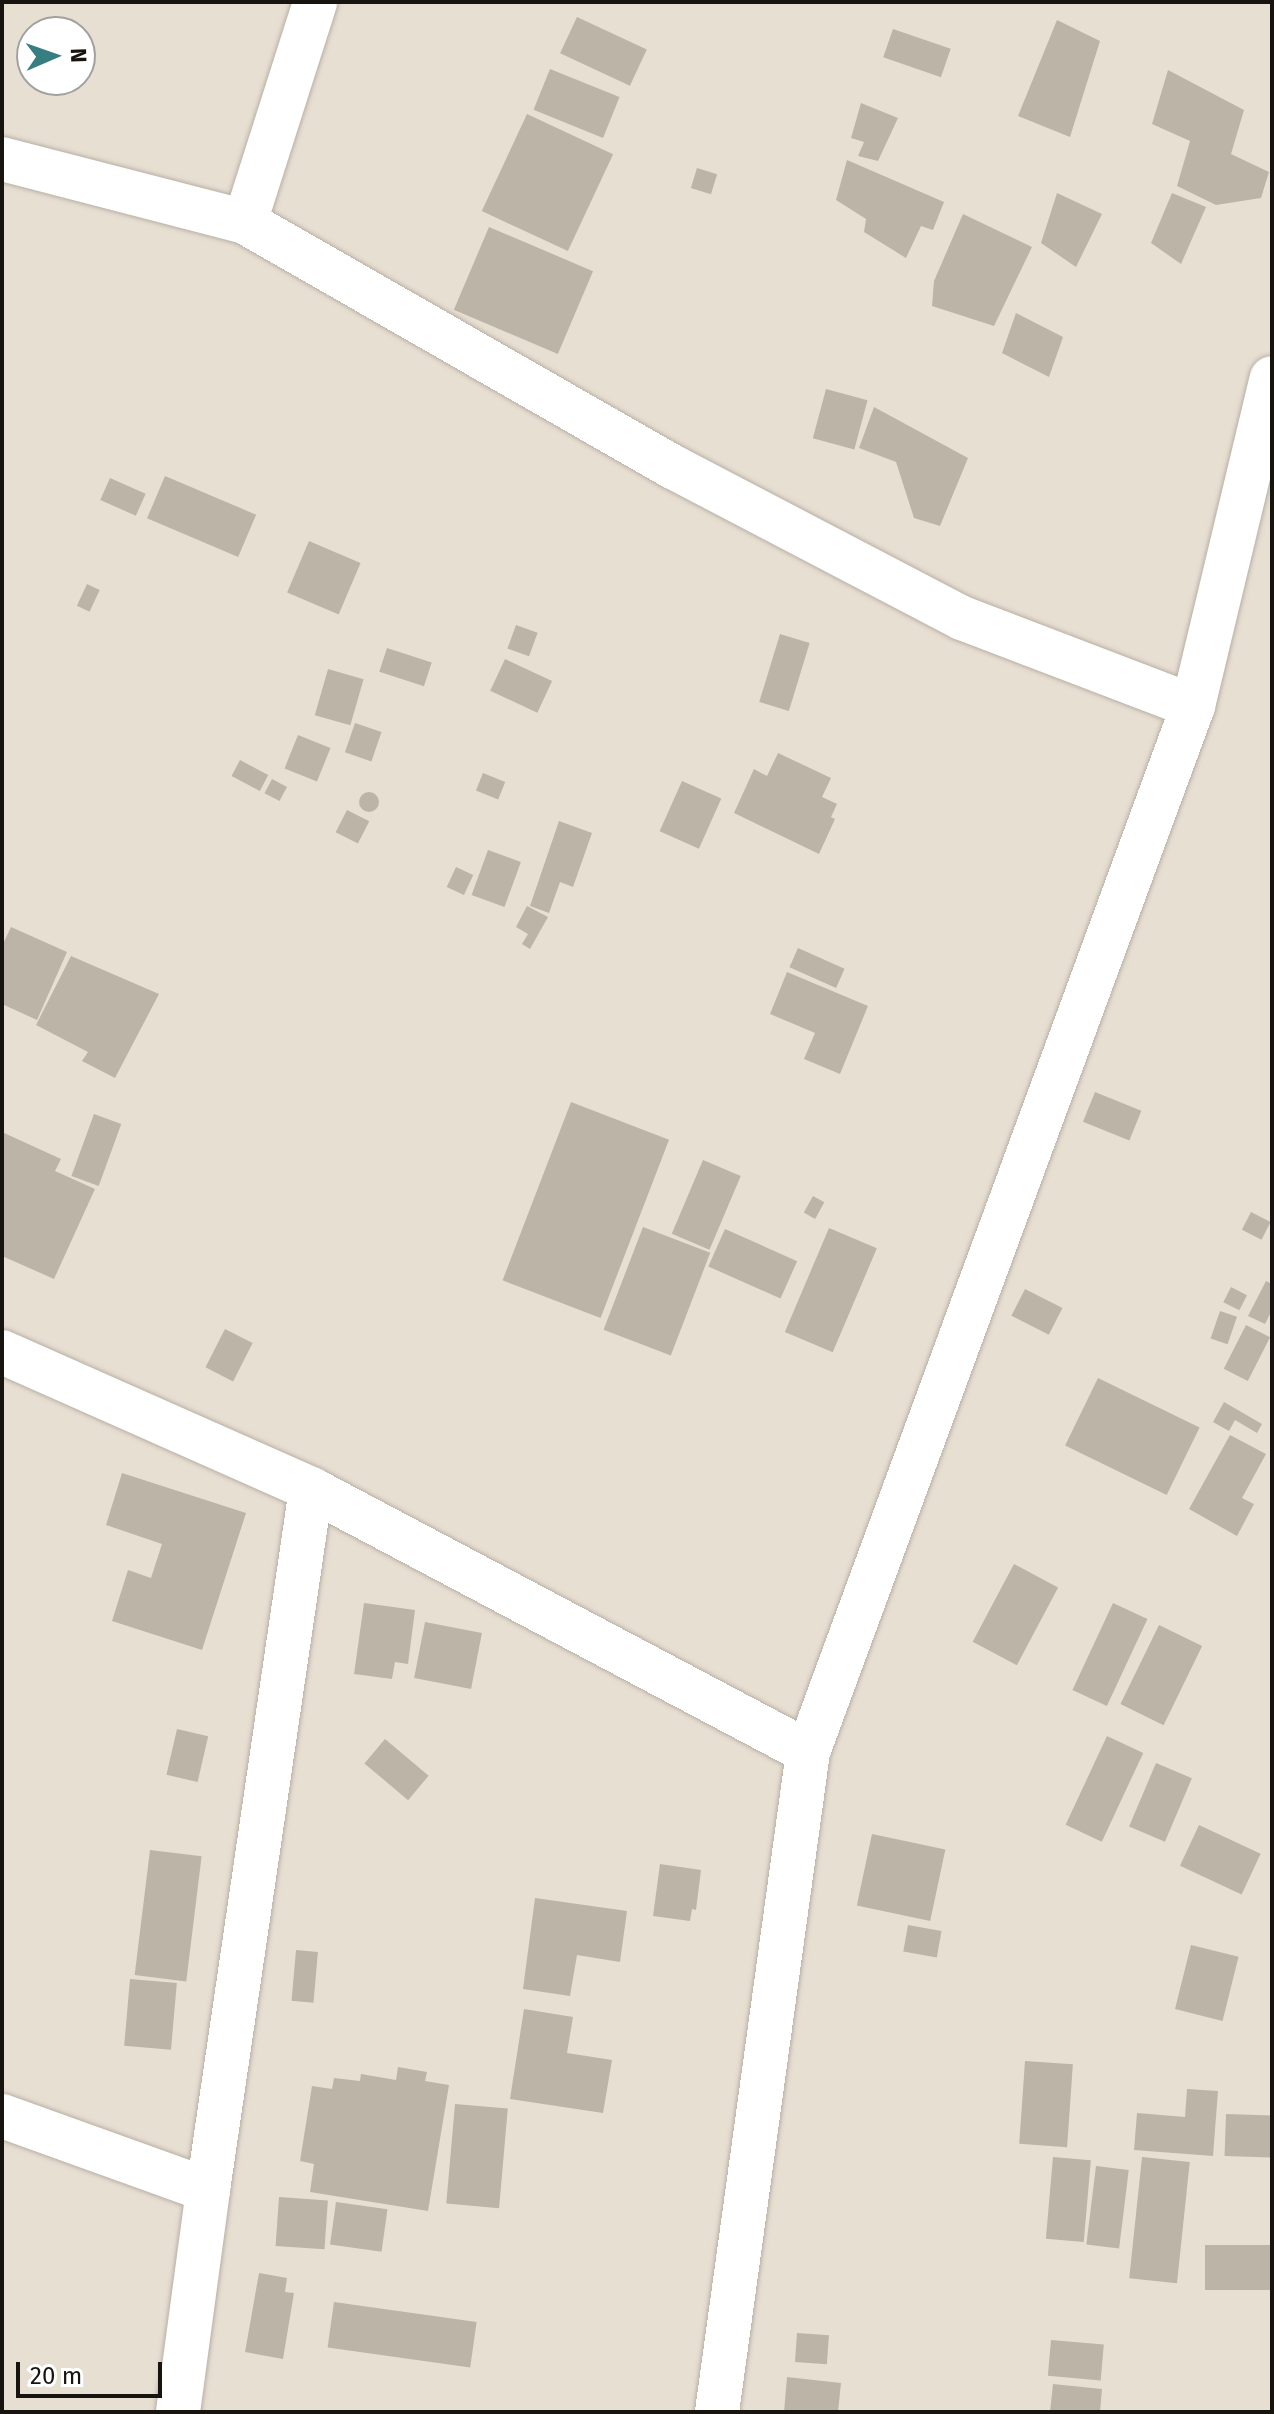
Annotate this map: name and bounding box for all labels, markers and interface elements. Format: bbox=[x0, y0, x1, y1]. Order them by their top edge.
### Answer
north arrow bbox=[16, 16, 96, 96]
text: N bbox=[65, 47, 92, 63]
scale bar bbox=[20, 2346, 166, 2396]
text: 20 m bbox=[30, 2362, 82, 2390]

